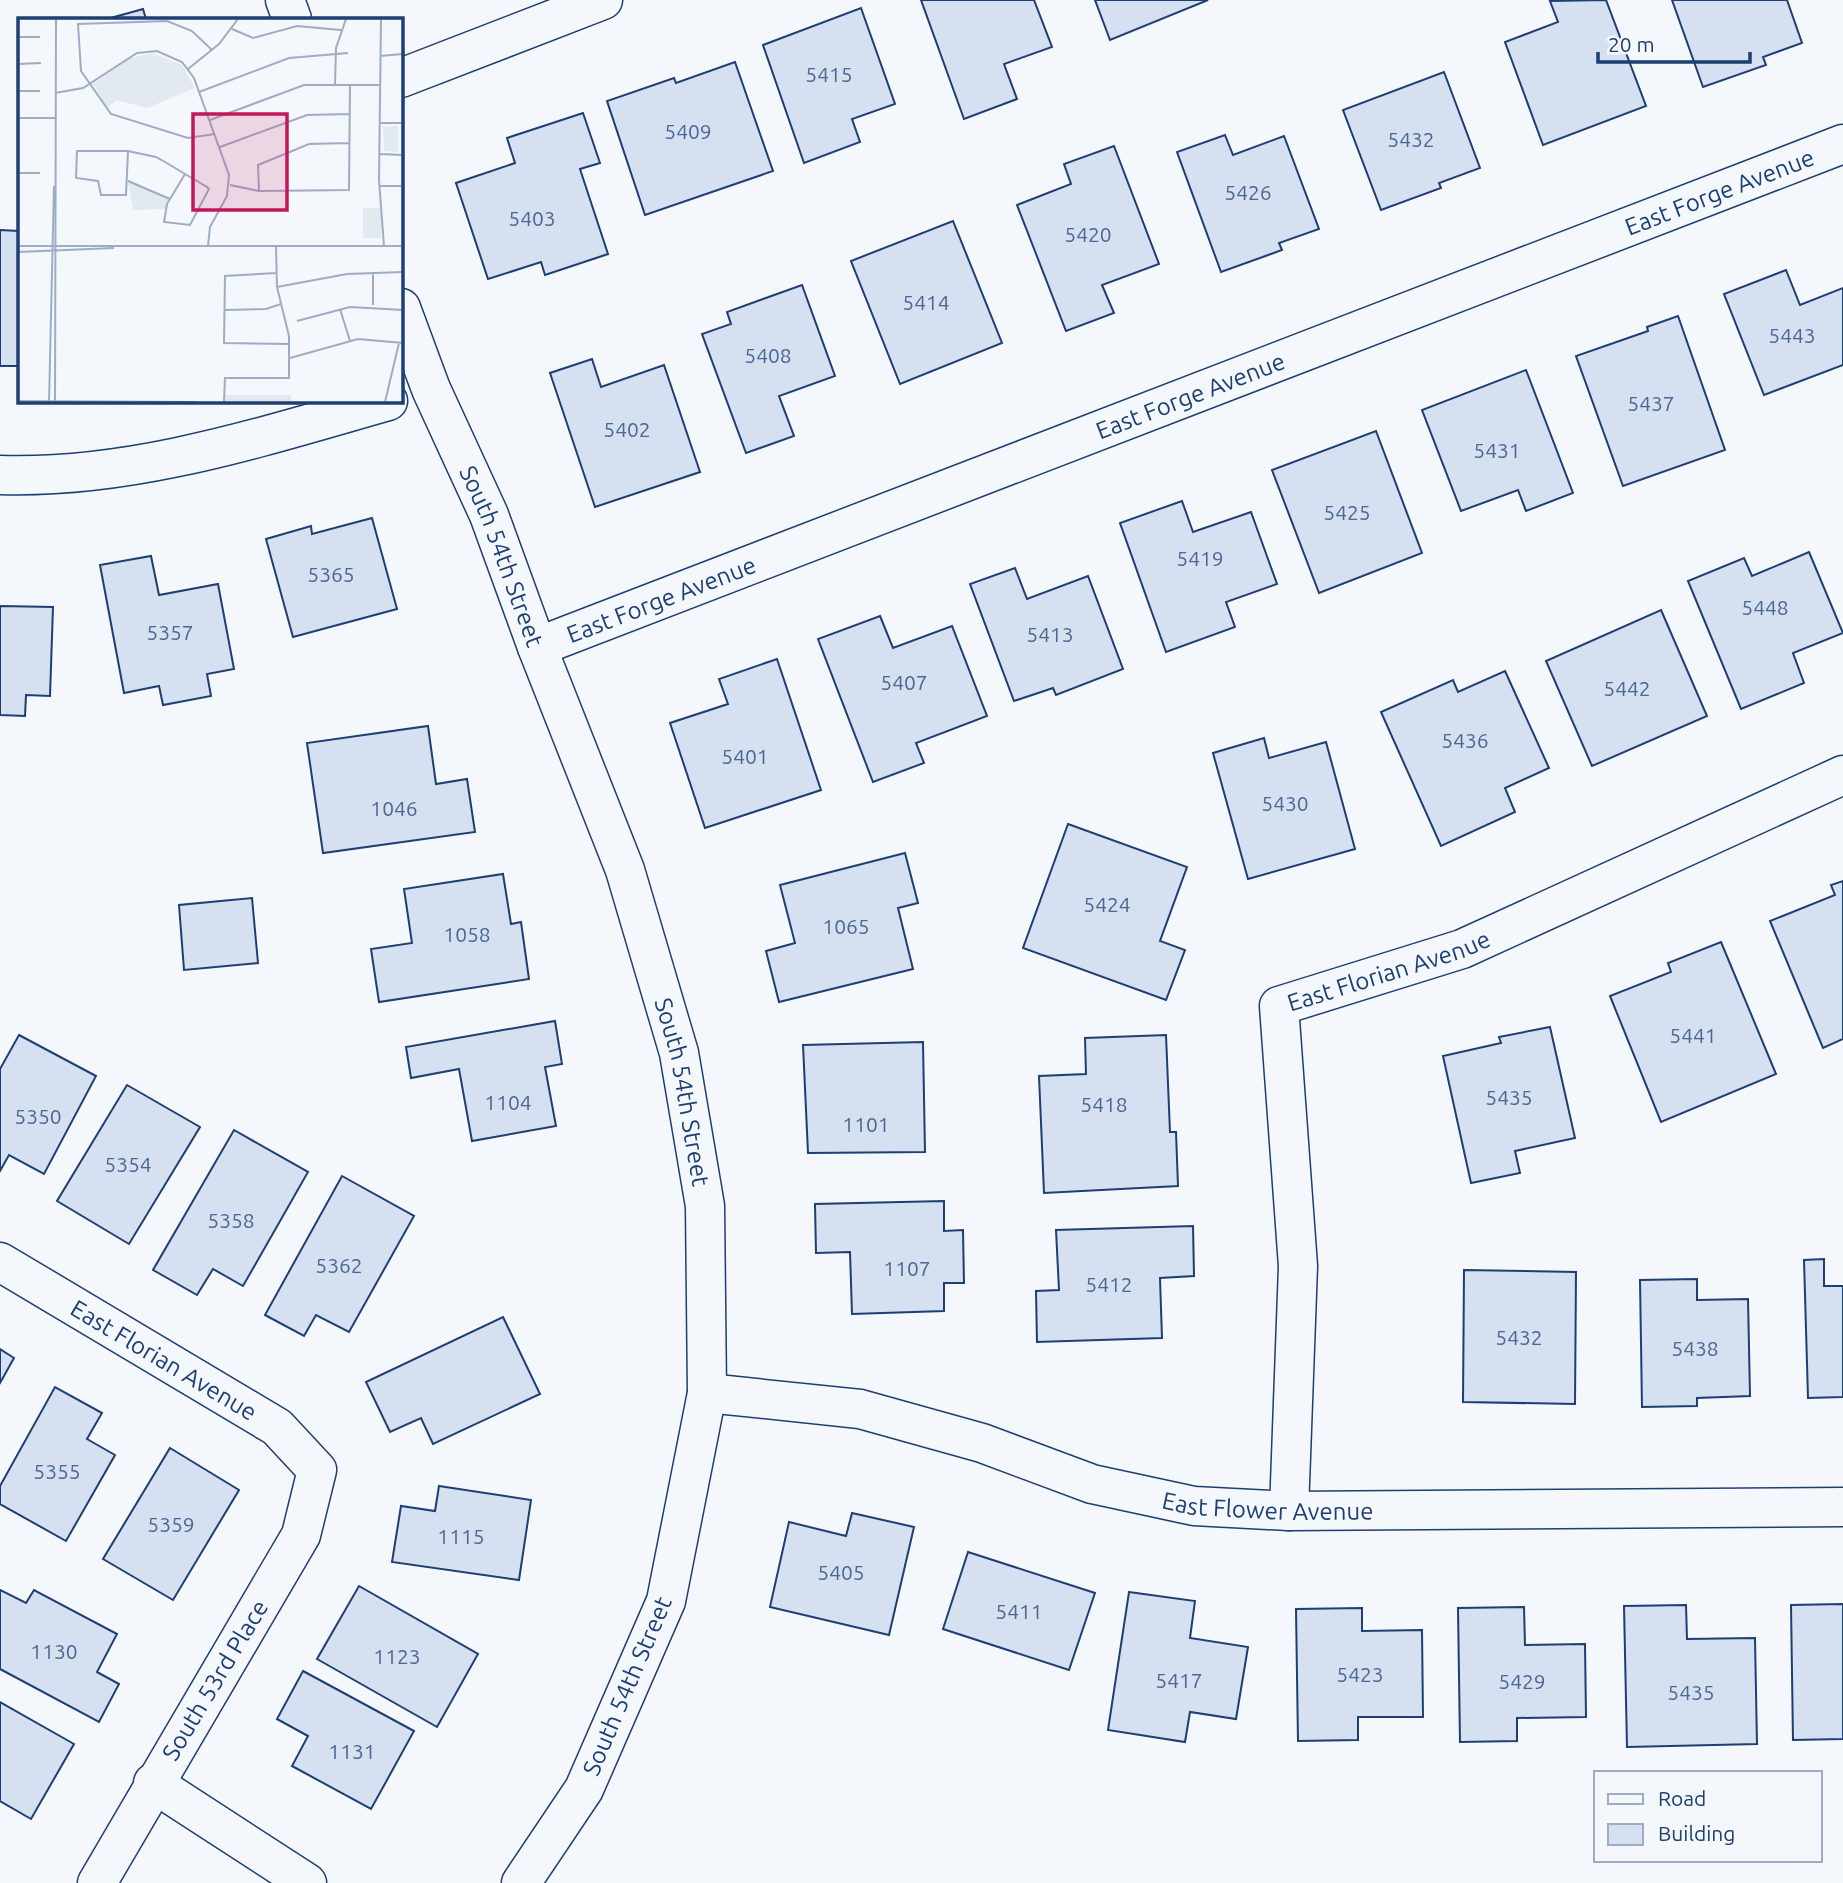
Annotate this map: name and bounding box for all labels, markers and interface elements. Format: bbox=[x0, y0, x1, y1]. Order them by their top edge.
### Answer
inset map bbox=[18, 18, 402, 402]
scale bar bbox=[1598, 21, 1750, 65]
text: 20 m bbox=[1608, 32, 1655, 56]
house number: 5415 bbox=[805, 62, 853, 86]
house number: 5409 bbox=[664, 119, 712, 143]
house number: 5432 bbox=[1387, 127, 1435, 151]
street label: East Forge Avenue bbox=[1621, 143, 1818, 240]
house number: 5426 bbox=[1224, 180, 1272, 204]
house number: 5403 bbox=[508, 206, 556, 230]
house number: 5420 bbox=[1064, 222, 1112, 246]
house number: 5414 bbox=[902, 290, 950, 314]
house number: 5443 bbox=[1768, 323, 1816, 347]
house number: 5408 bbox=[744, 343, 792, 367]
street label: East Forge Avenue bbox=[1092, 347, 1289, 444]
house number: 5437 bbox=[1627, 391, 1675, 415]
house number: 5402 bbox=[603, 417, 651, 441]
house number: 5431 bbox=[1473, 438, 1521, 462]
street label: South 54th Street bbox=[455, 461, 549, 651]
house number: 5425 bbox=[1323, 500, 1371, 524]
house number: 5419 bbox=[1176, 546, 1224, 570]
street label: East Forge Avenue bbox=[563, 551, 759, 648]
house number: 5365 bbox=[307, 562, 355, 586]
house number: 5448 bbox=[1741, 595, 1789, 619]
house number: 5357 bbox=[146, 620, 194, 644]
house number: 5413 bbox=[1026, 622, 1074, 646]
house number: 5407 bbox=[880, 670, 928, 694]
house number: 5442 bbox=[1603, 676, 1651, 700]
house number: 5436 bbox=[1441, 728, 1489, 752]
house number: 5401 bbox=[721, 744, 769, 768]
house number: 5430 bbox=[1261, 791, 1309, 815]
house number: 1046 bbox=[370, 796, 418, 820]
house number: 5424 bbox=[1083, 892, 1131, 916]
house number: 1065 bbox=[822, 914, 870, 938]
house number: 1058 bbox=[443, 922, 491, 946]
street label: East Florian Avenue bbox=[1284, 925, 1494, 1016]
street label: South 54th Street bbox=[650, 995, 715, 1189]
house number: 5441 bbox=[1669, 1023, 1717, 1047]
house number: 5435 bbox=[1485, 1085, 1533, 1109]
house number: 1104 bbox=[484, 1090, 532, 1114]
house number: 5418 bbox=[1080, 1092, 1128, 1116]
house number: 5350 bbox=[14, 1104, 62, 1128]
house number: 1101 bbox=[842, 1112, 890, 1136]
house number: 5354 bbox=[104, 1152, 152, 1176]
house number: 5358 bbox=[207, 1208, 255, 1232]
house number: 5362 bbox=[315, 1253, 363, 1277]
house number: 1107 bbox=[883, 1256, 931, 1280]
house number: 5412 bbox=[1085, 1272, 1133, 1296]
street label: East Florian Avenue bbox=[66, 1294, 262, 1425]
house number: 5432 bbox=[1495, 1325, 1543, 1349]
house number: 5438 bbox=[1671, 1336, 1719, 1360]
house number: 5355 bbox=[33, 1459, 81, 1483]
street label: East Flower Avenue bbox=[1160, 1486, 1373, 1525]
house number: 5359 bbox=[147, 1512, 195, 1536]
house number: 1115 bbox=[437, 1524, 485, 1548]
house number: 5405 bbox=[817, 1560, 865, 1584]
street label: South 54th Street bbox=[577, 1592, 677, 1779]
street label: South 53rd Place bbox=[157, 1595, 273, 1765]
house number: 5411 bbox=[995, 1599, 1043, 1623]
house number: 1130 bbox=[30, 1639, 78, 1663]
house number: 1123 bbox=[373, 1644, 421, 1668]
house number: 5423 bbox=[1336, 1662, 1384, 1686]
house number: 5417 bbox=[1155, 1668, 1203, 1692]
house number: 5429 bbox=[1498, 1669, 1546, 1693]
house number: 5435 bbox=[1667, 1680, 1715, 1704]
house number: 1131 bbox=[328, 1739, 376, 1763]
legend bbox=[1594, 1771, 1822, 1862]
text: Road bbox=[1658, 1786, 1706, 1810]
text: Building bbox=[1658, 1821, 1735, 1845]

